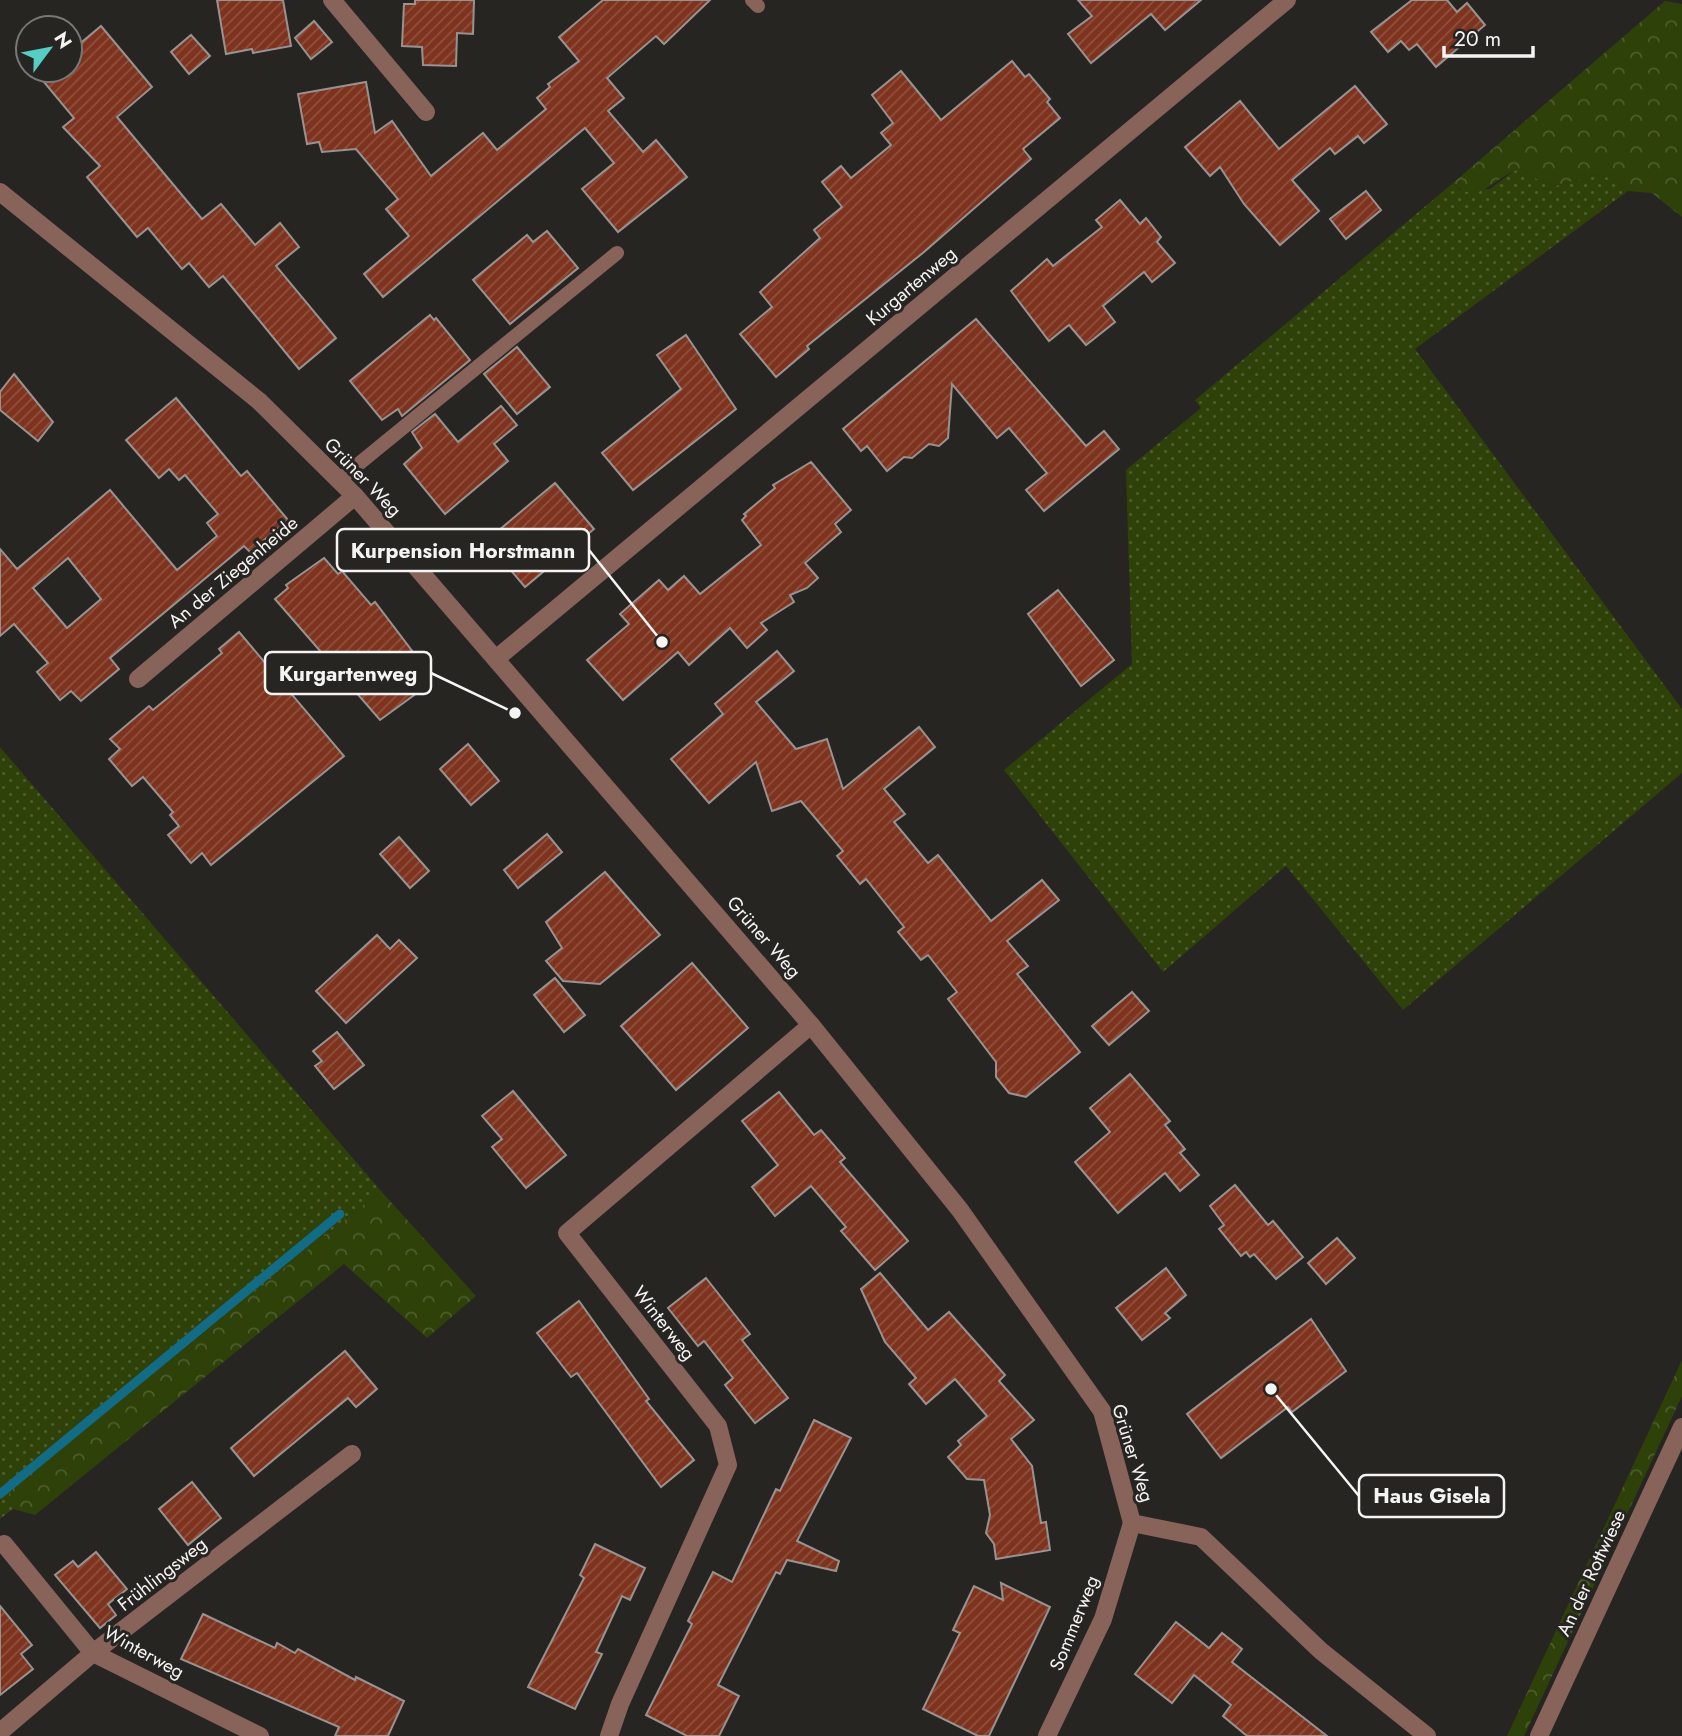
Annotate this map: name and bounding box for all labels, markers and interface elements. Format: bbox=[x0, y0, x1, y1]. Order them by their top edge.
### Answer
north arrow bbox=[14, 14, 84, 84]
scale bar bbox=[1444, 14, 1533, 58]
text: 20 m bbox=[1454, 24, 1501, 54]
text: N bbox=[48, 27, 78, 54]
street label: Kurgartenweg bbox=[860, 240, 962, 332]
street label: Grüner Weg bbox=[318, 431, 408, 523]
street label: An der Ziegenheide bbox=[162, 509, 304, 634]
callout: Kurpension Horstmann bbox=[337, 529, 589, 571]
text: Kurpension Horstmann bbox=[351, 536, 575, 566]
callout: Kurgartenweg bbox=[265, 652, 431, 694]
text: Kurgartenweg bbox=[279, 659, 417, 689]
street label: Grüner Weg bbox=[721, 890, 807, 984]
street label: Winterweg bbox=[626, 1280, 702, 1366]
street label: Grüner Weg bbox=[1105, 1401, 1161, 1505]
callout: Haus Gisela bbox=[1359, 1475, 1504, 1517]
text: Haus Gisela bbox=[1373, 1481, 1491, 1511]
street label: An der Rottwiese bbox=[1550, 1505, 1632, 1640]
street label: Frühlingsweg bbox=[112, 1531, 212, 1617]
street label: Sommerweg bbox=[1043, 1571, 1105, 1675]
street label: Winterweg bbox=[99, 1619, 189, 1685]

